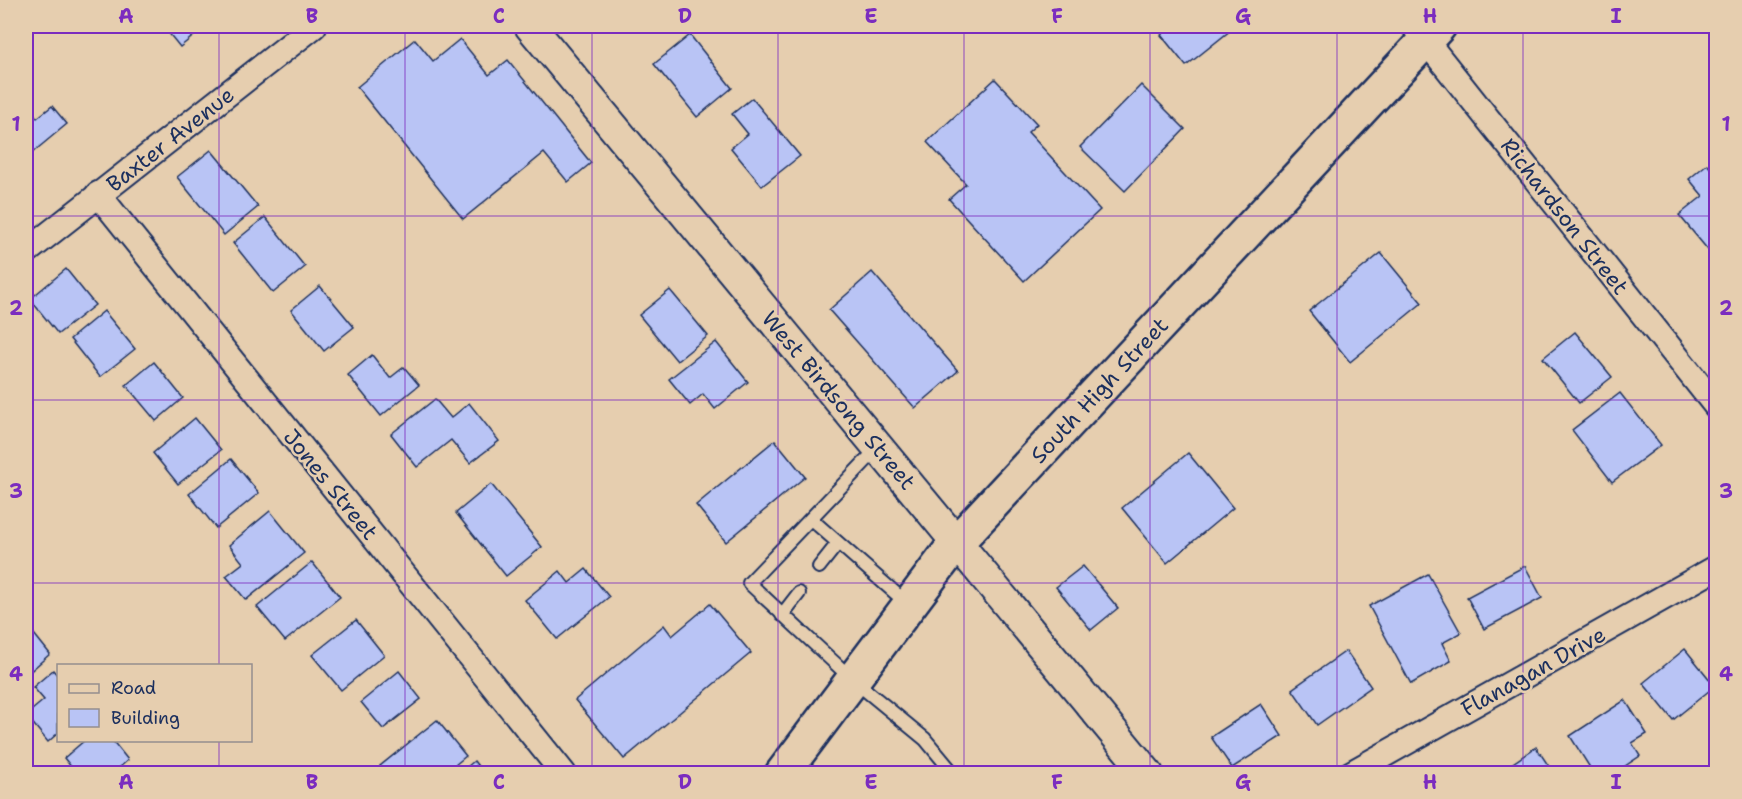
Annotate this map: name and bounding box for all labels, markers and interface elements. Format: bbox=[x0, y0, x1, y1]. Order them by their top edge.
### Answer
text: A bbox=[118, 3, 134, 29]
text: B bbox=[306, 3, 318, 29]
text: C bbox=[493, 3, 505, 29]
text: D bbox=[678, 3, 692, 29]
text: E bbox=[864, 3, 878, 29]
text: F bbox=[1051, 3, 1063, 29]
text: G bbox=[1235, 3, 1251, 29]
text: H bbox=[1423, 3, 1437, 29]
text: I bbox=[1610, 3, 1622, 29]
street label: Baxter Avenue bbox=[100, 80, 240, 198]
text: 1 bbox=[11, 111, 21, 137]
text: 1 bbox=[1721, 111, 1731, 137]
street label: Richardson Street bbox=[1494, 132, 1635, 301]
text: 2 bbox=[9, 295, 23, 321]
text: 2 bbox=[1719, 295, 1733, 321]
street label: West Birdsong Street bbox=[755, 305, 922, 496]
street label: South High Street bbox=[1024, 311, 1175, 470]
street label: Jones Street bbox=[277, 423, 384, 546]
text: 3 bbox=[9, 478, 23, 504]
text: 3 bbox=[1719, 478, 1733, 504]
street label: Flanagan Drive bbox=[1456, 620, 1611, 723]
text: 4 bbox=[9, 661, 23, 687]
text: 4 bbox=[1719, 661, 1733, 687]
legend bbox=[57, 664, 252, 742]
text: Road bbox=[111, 676, 156, 700]
text: Building bbox=[111, 706, 180, 730]
text: A bbox=[118, 769, 134, 795]
text: B bbox=[306, 769, 318, 795]
text: C bbox=[493, 769, 505, 795]
text: D bbox=[678, 769, 692, 795]
text: E bbox=[864, 769, 878, 795]
text: F bbox=[1051, 769, 1063, 795]
text: G bbox=[1235, 769, 1251, 795]
text: H bbox=[1423, 769, 1437, 795]
text: I bbox=[1610, 769, 1622, 795]

